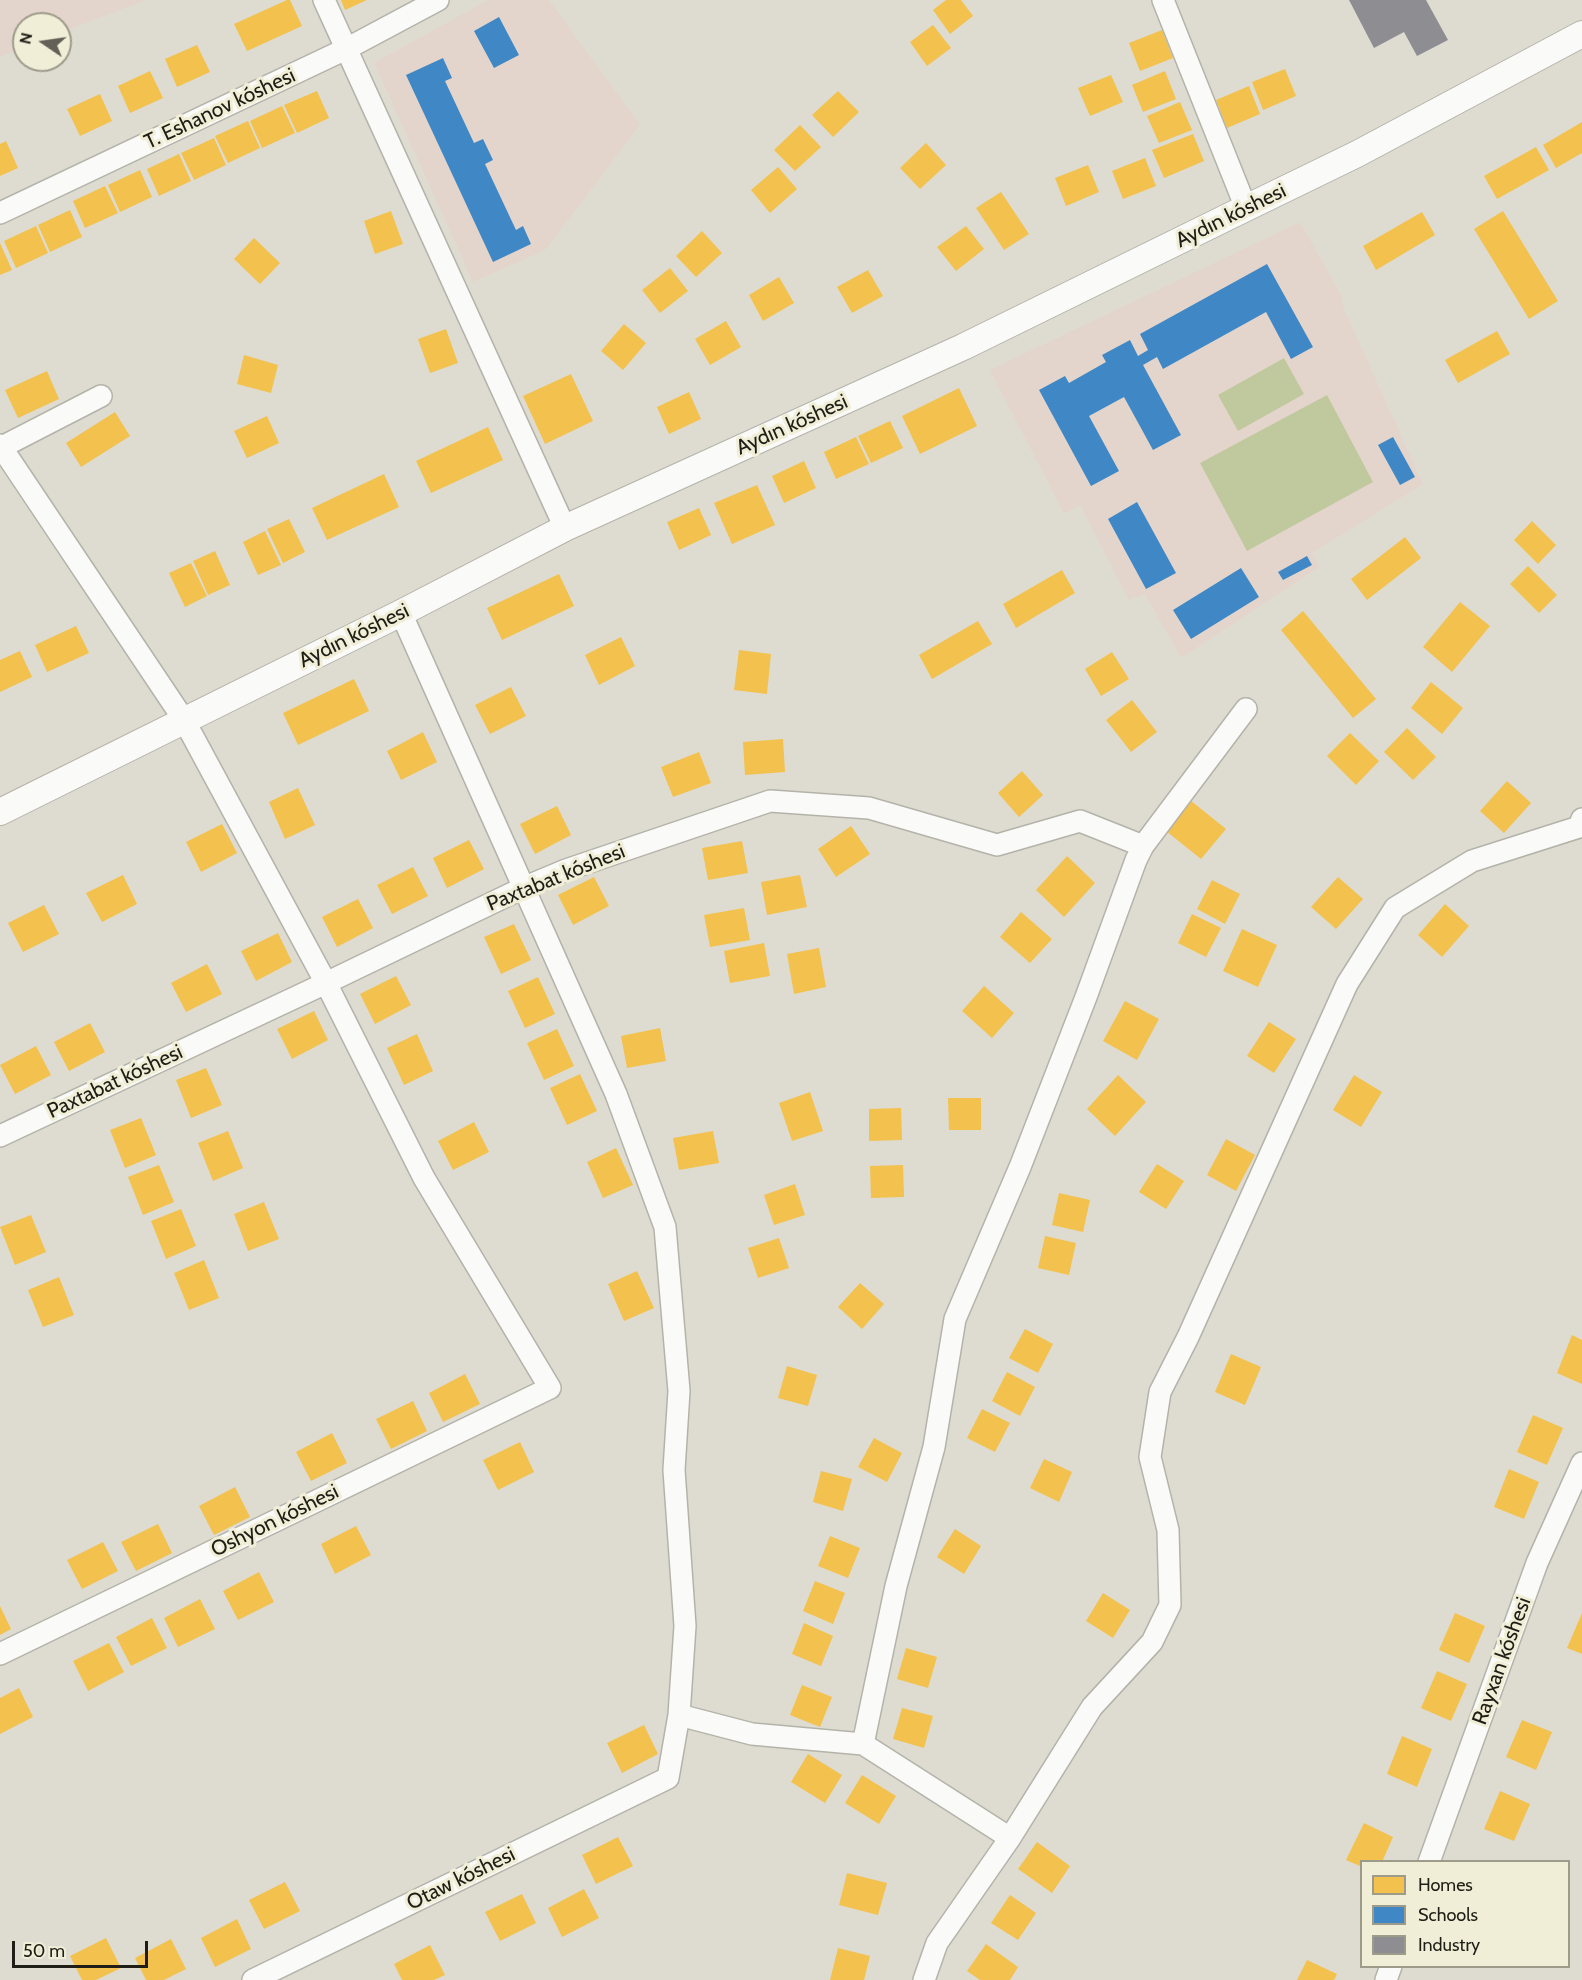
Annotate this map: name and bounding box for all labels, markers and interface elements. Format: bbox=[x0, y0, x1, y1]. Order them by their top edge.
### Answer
north arrow bbox=[12, 12, 72, 72]
text: N bbox=[15, 31, 36, 46]
street label: T. Eshanov kóshesi bbox=[140, 63, 300, 155]
street label: Aydın kóshesi bbox=[1172, 178, 1290, 254]
street label: Aydın kóshesi bbox=[732, 389, 852, 461]
street label: Aydın kóshesi bbox=[295, 598, 413, 674]
street label: Paxtabat kóshesi bbox=[483, 839, 629, 917]
street label: Paxtabat kóshesi bbox=[43, 1040, 187, 1124]
street label: Oshyon kóshesi bbox=[207, 1479, 343, 1563]
street label: Rayxan kóshesi bbox=[1467, 1594, 1537, 1728]
street label: Otaw kóshesi bbox=[403, 1842, 519, 1916]
legend bbox=[1360, 1860, 1570, 1968]
text: Homes bbox=[1418, 1874, 1473, 1896]
text: Schools bbox=[1418, 1904, 1478, 1926]
scale bar bbox=[15, 1929, 152, 1967]
text: Industry bbox=[1418, 1934, 1480, 1956]
text: 50 m bbox=[23, 1940, 65, 1962]

